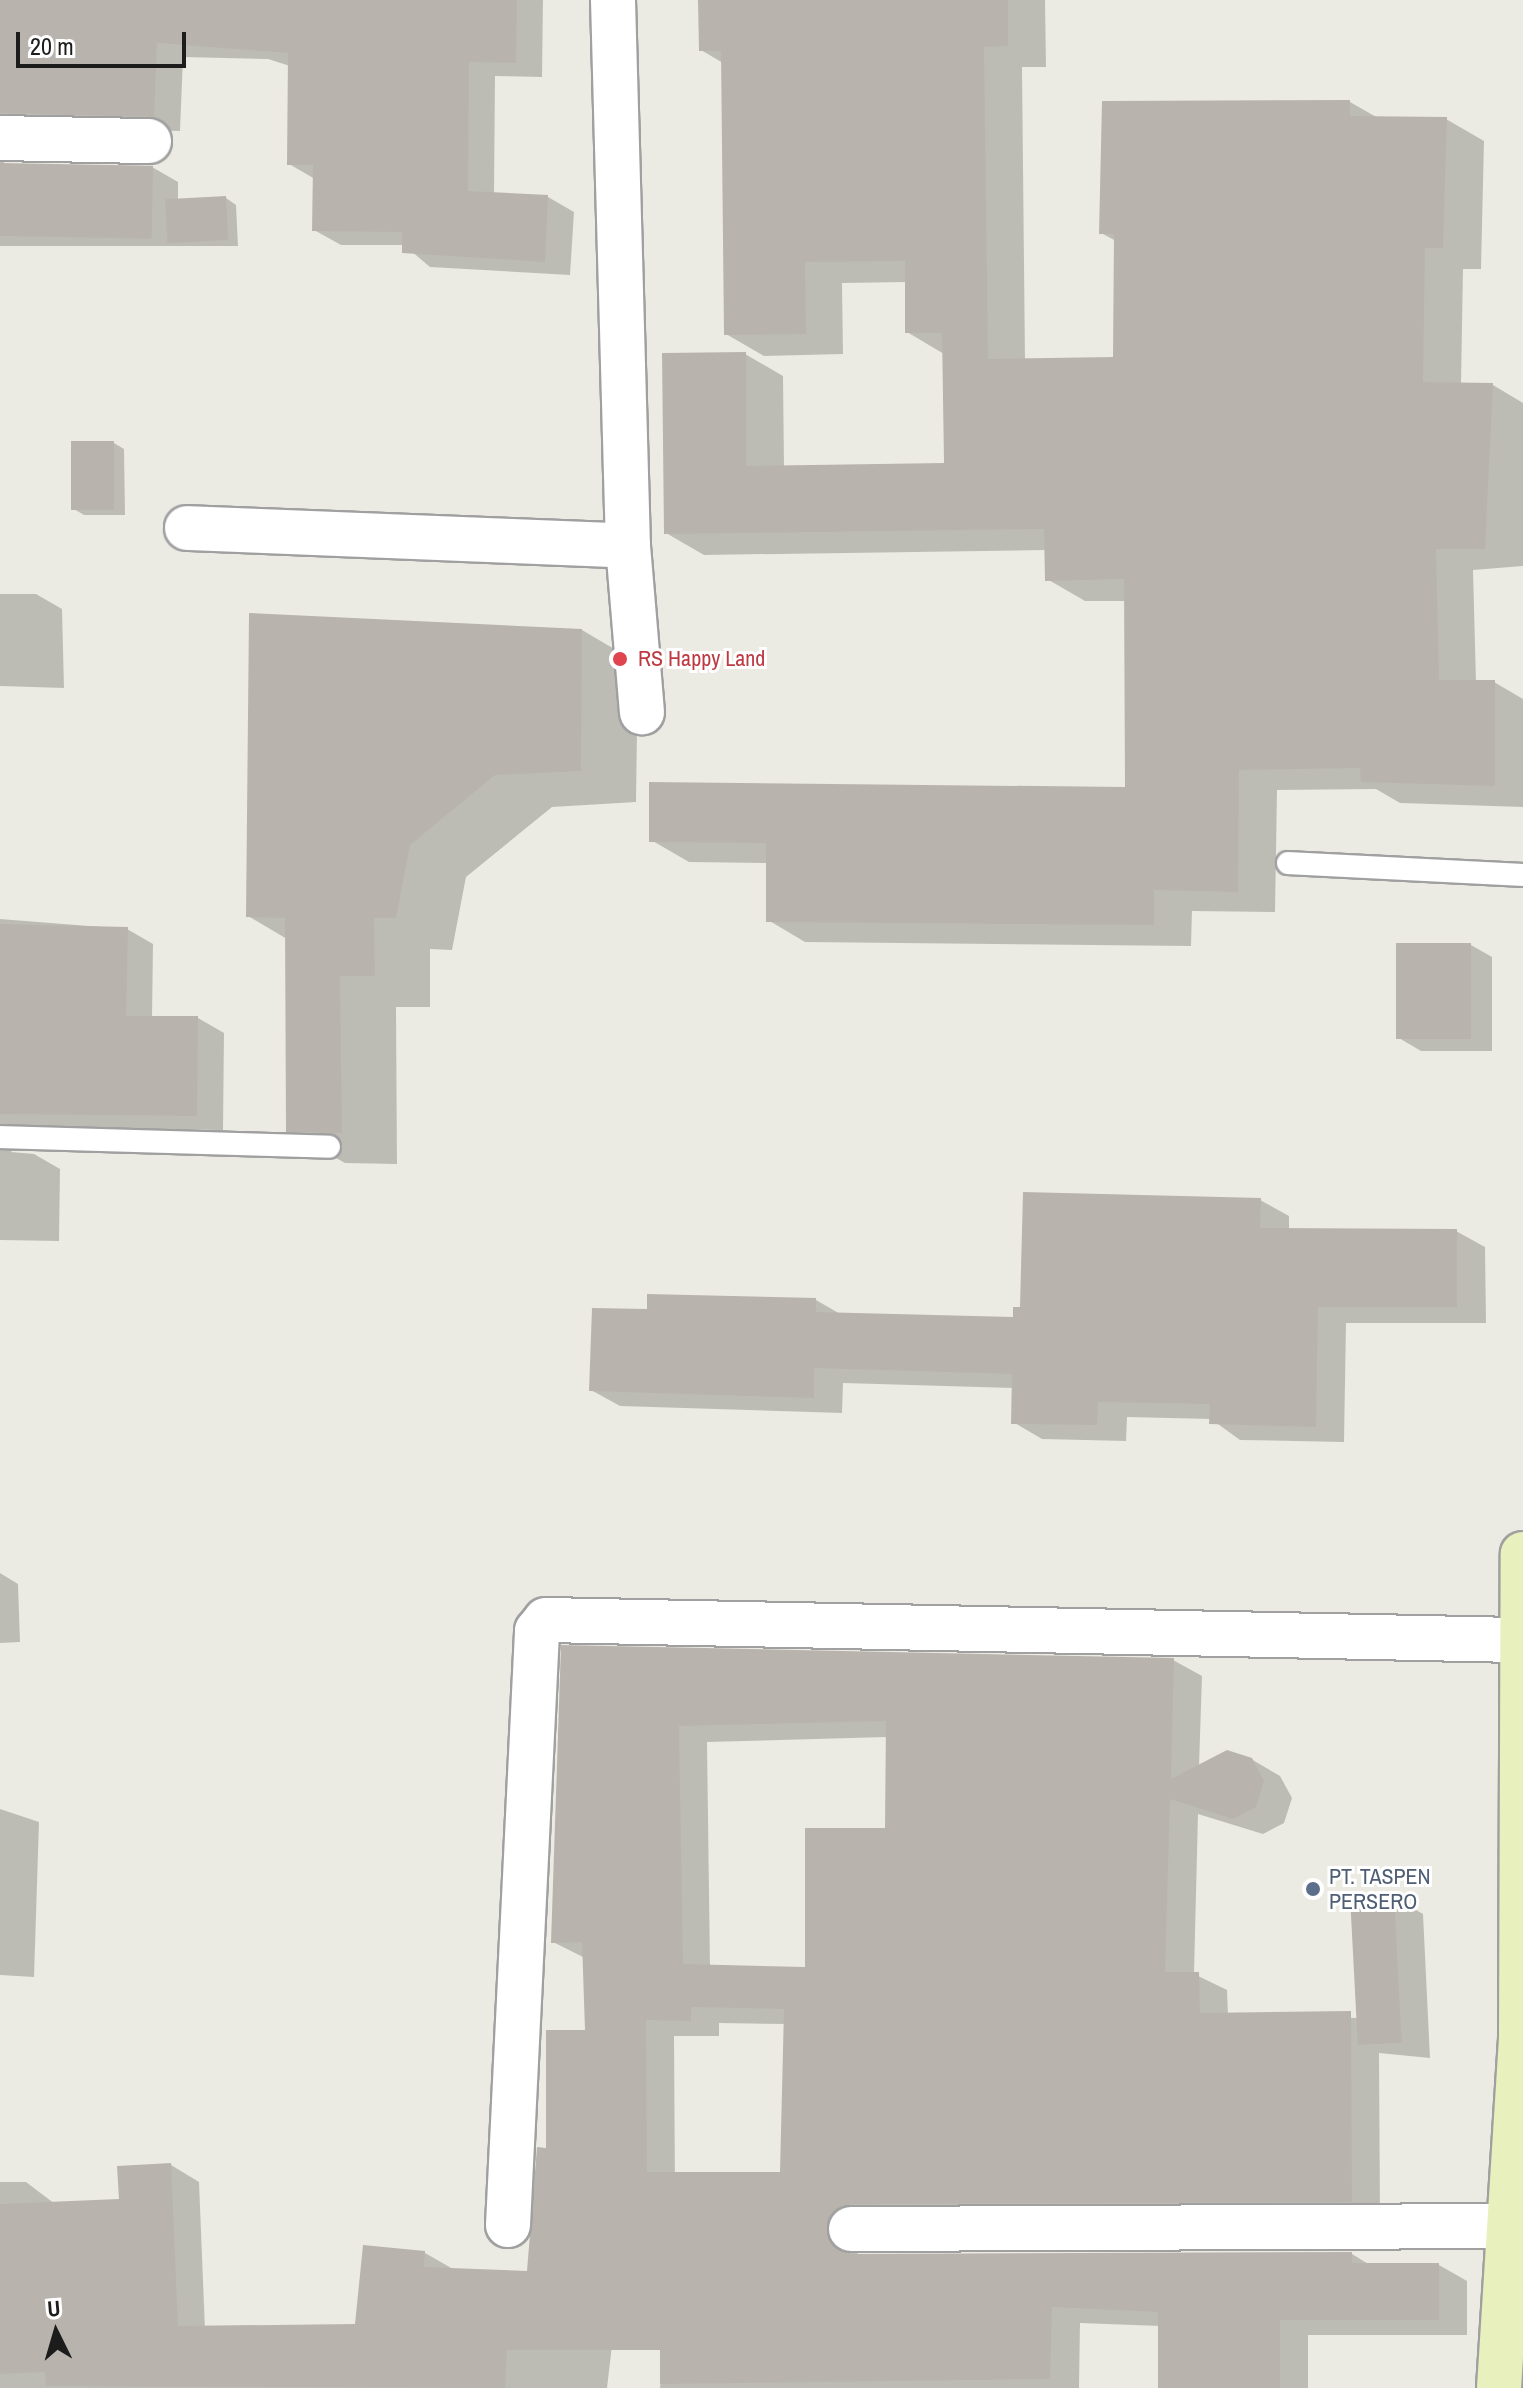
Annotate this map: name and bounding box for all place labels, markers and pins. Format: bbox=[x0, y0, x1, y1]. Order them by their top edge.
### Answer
place label: RS Happy Land bbox=[638, 646, 765, 672]
marker: RS Happy Land bbox=[609, 648, 631, 670]
place label: PT. TASPEN PERSERO bbox=[1329, 1863, 1431, 1914]
marker: PT. TASPEN PERSERO bbox=[1304, 1880, 1322, 1898]

